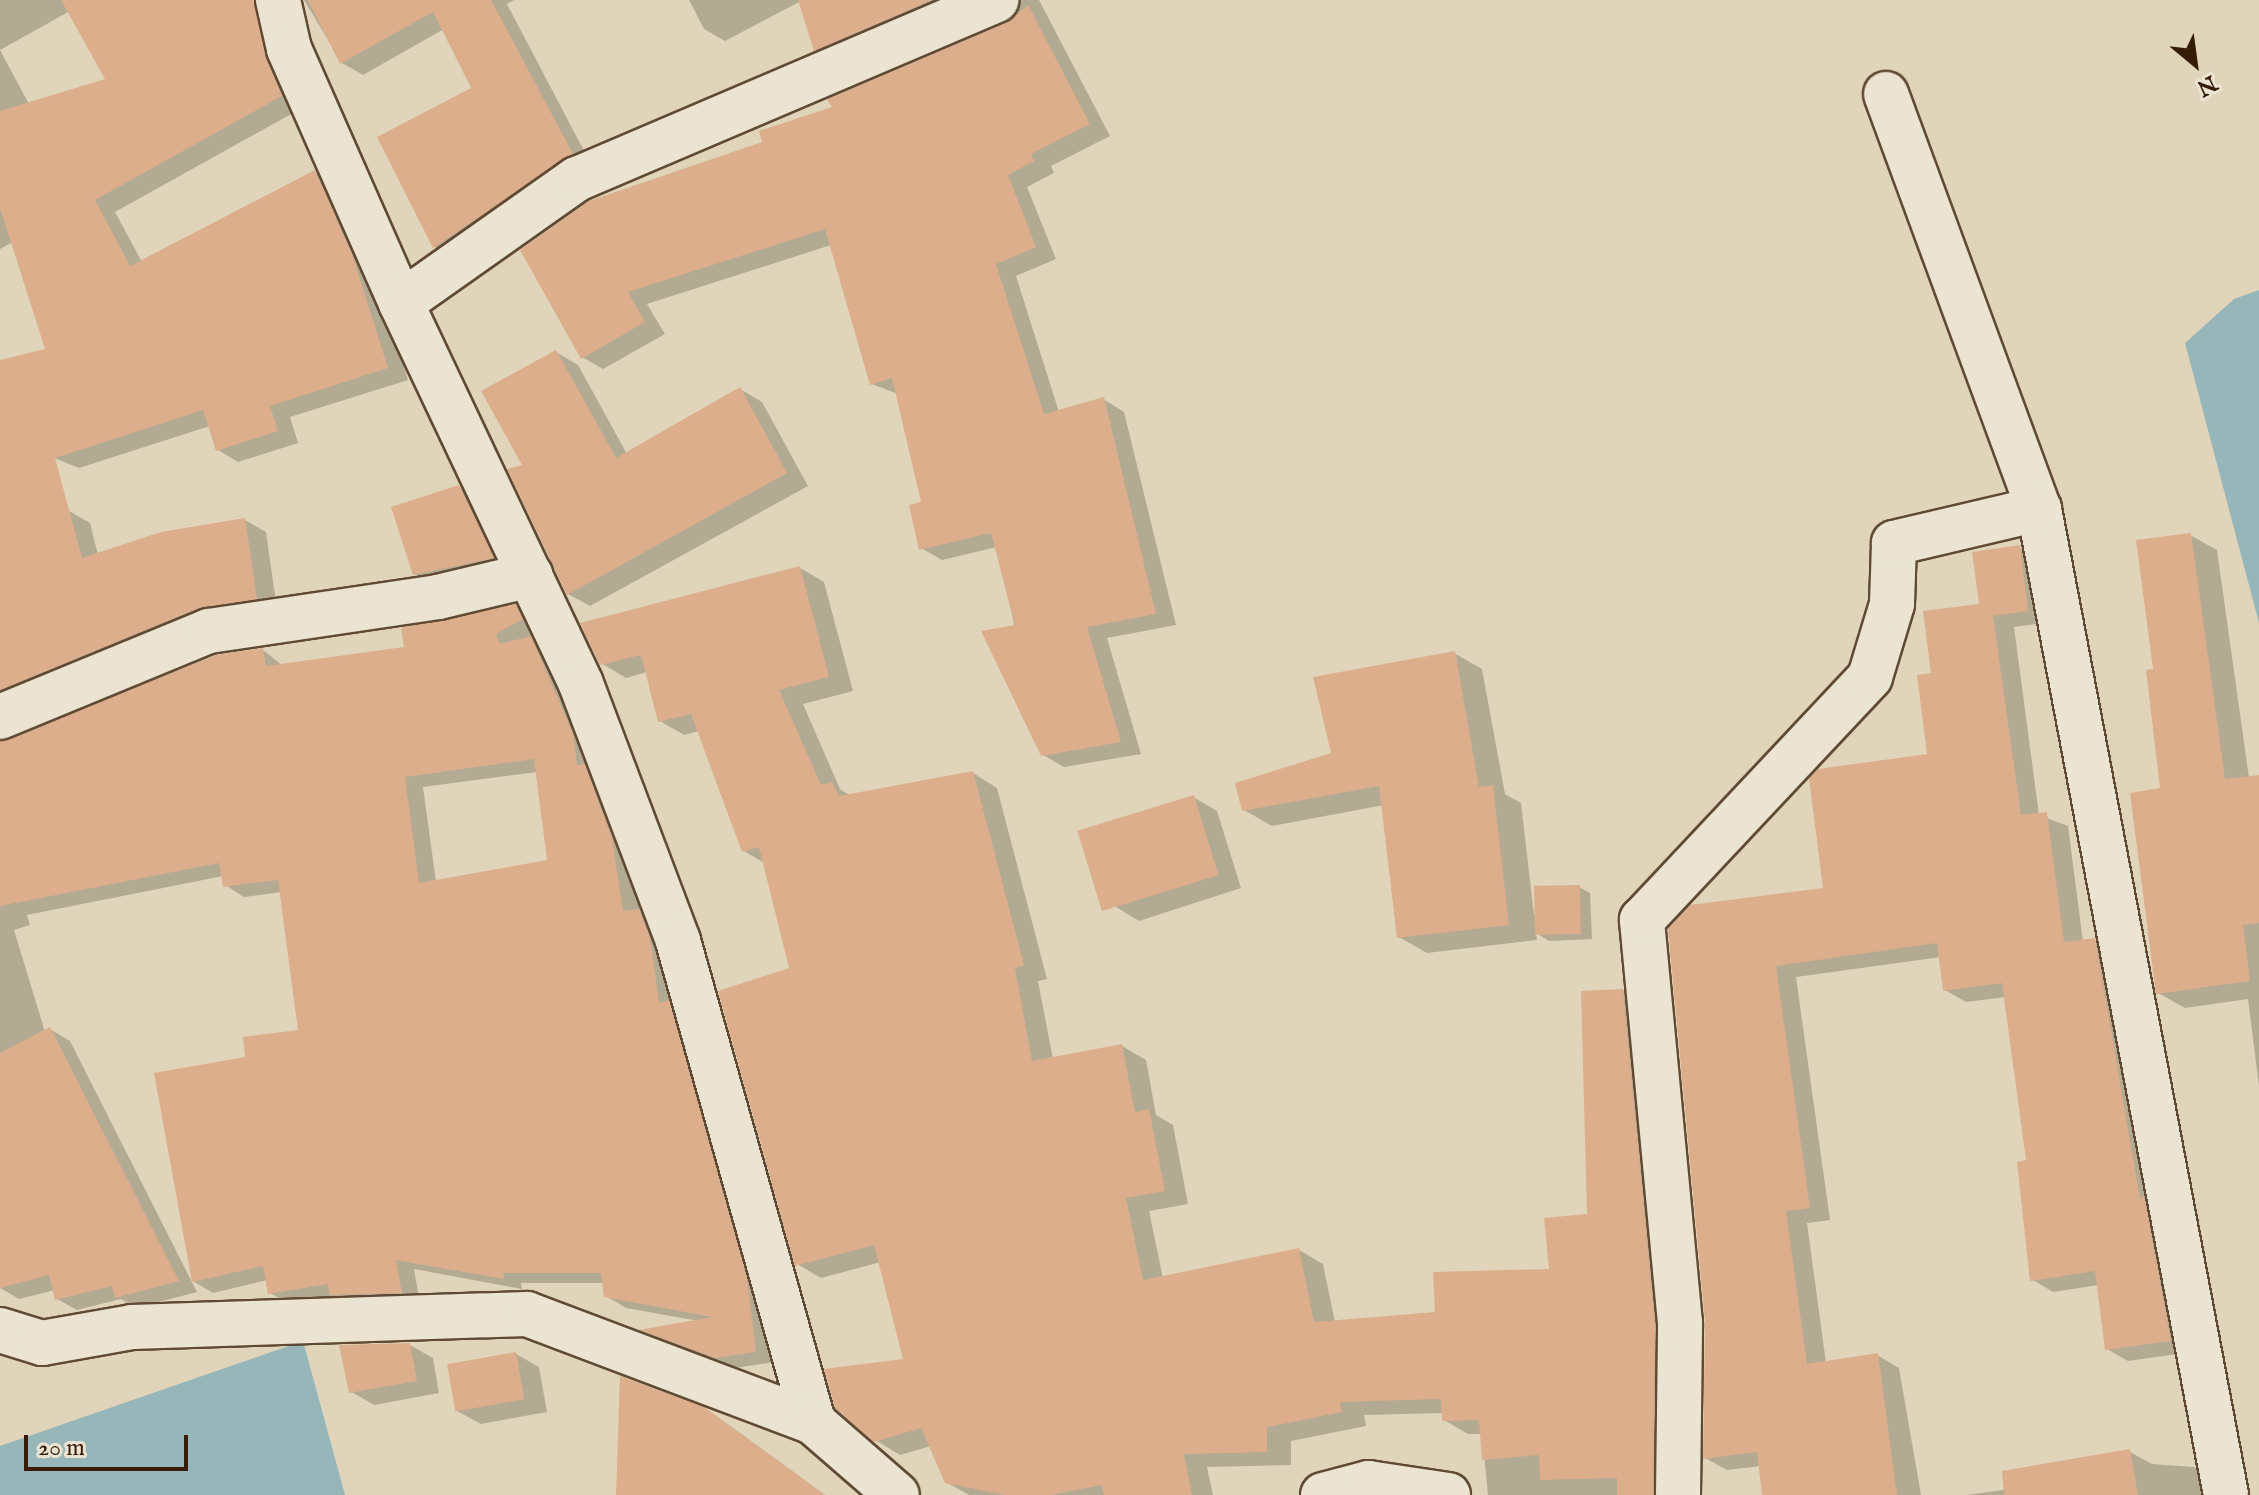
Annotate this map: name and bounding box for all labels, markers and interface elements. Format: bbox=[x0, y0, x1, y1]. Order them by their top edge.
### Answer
north arrow bbox=[2155, 24, 2235, 104]
text: N bbox=[2192, 68, 2222, 102]
scale bar bbox=[28, 1419, 192, 1469]
text: 20 m bbox=[38, 1433, 85, 1464]

